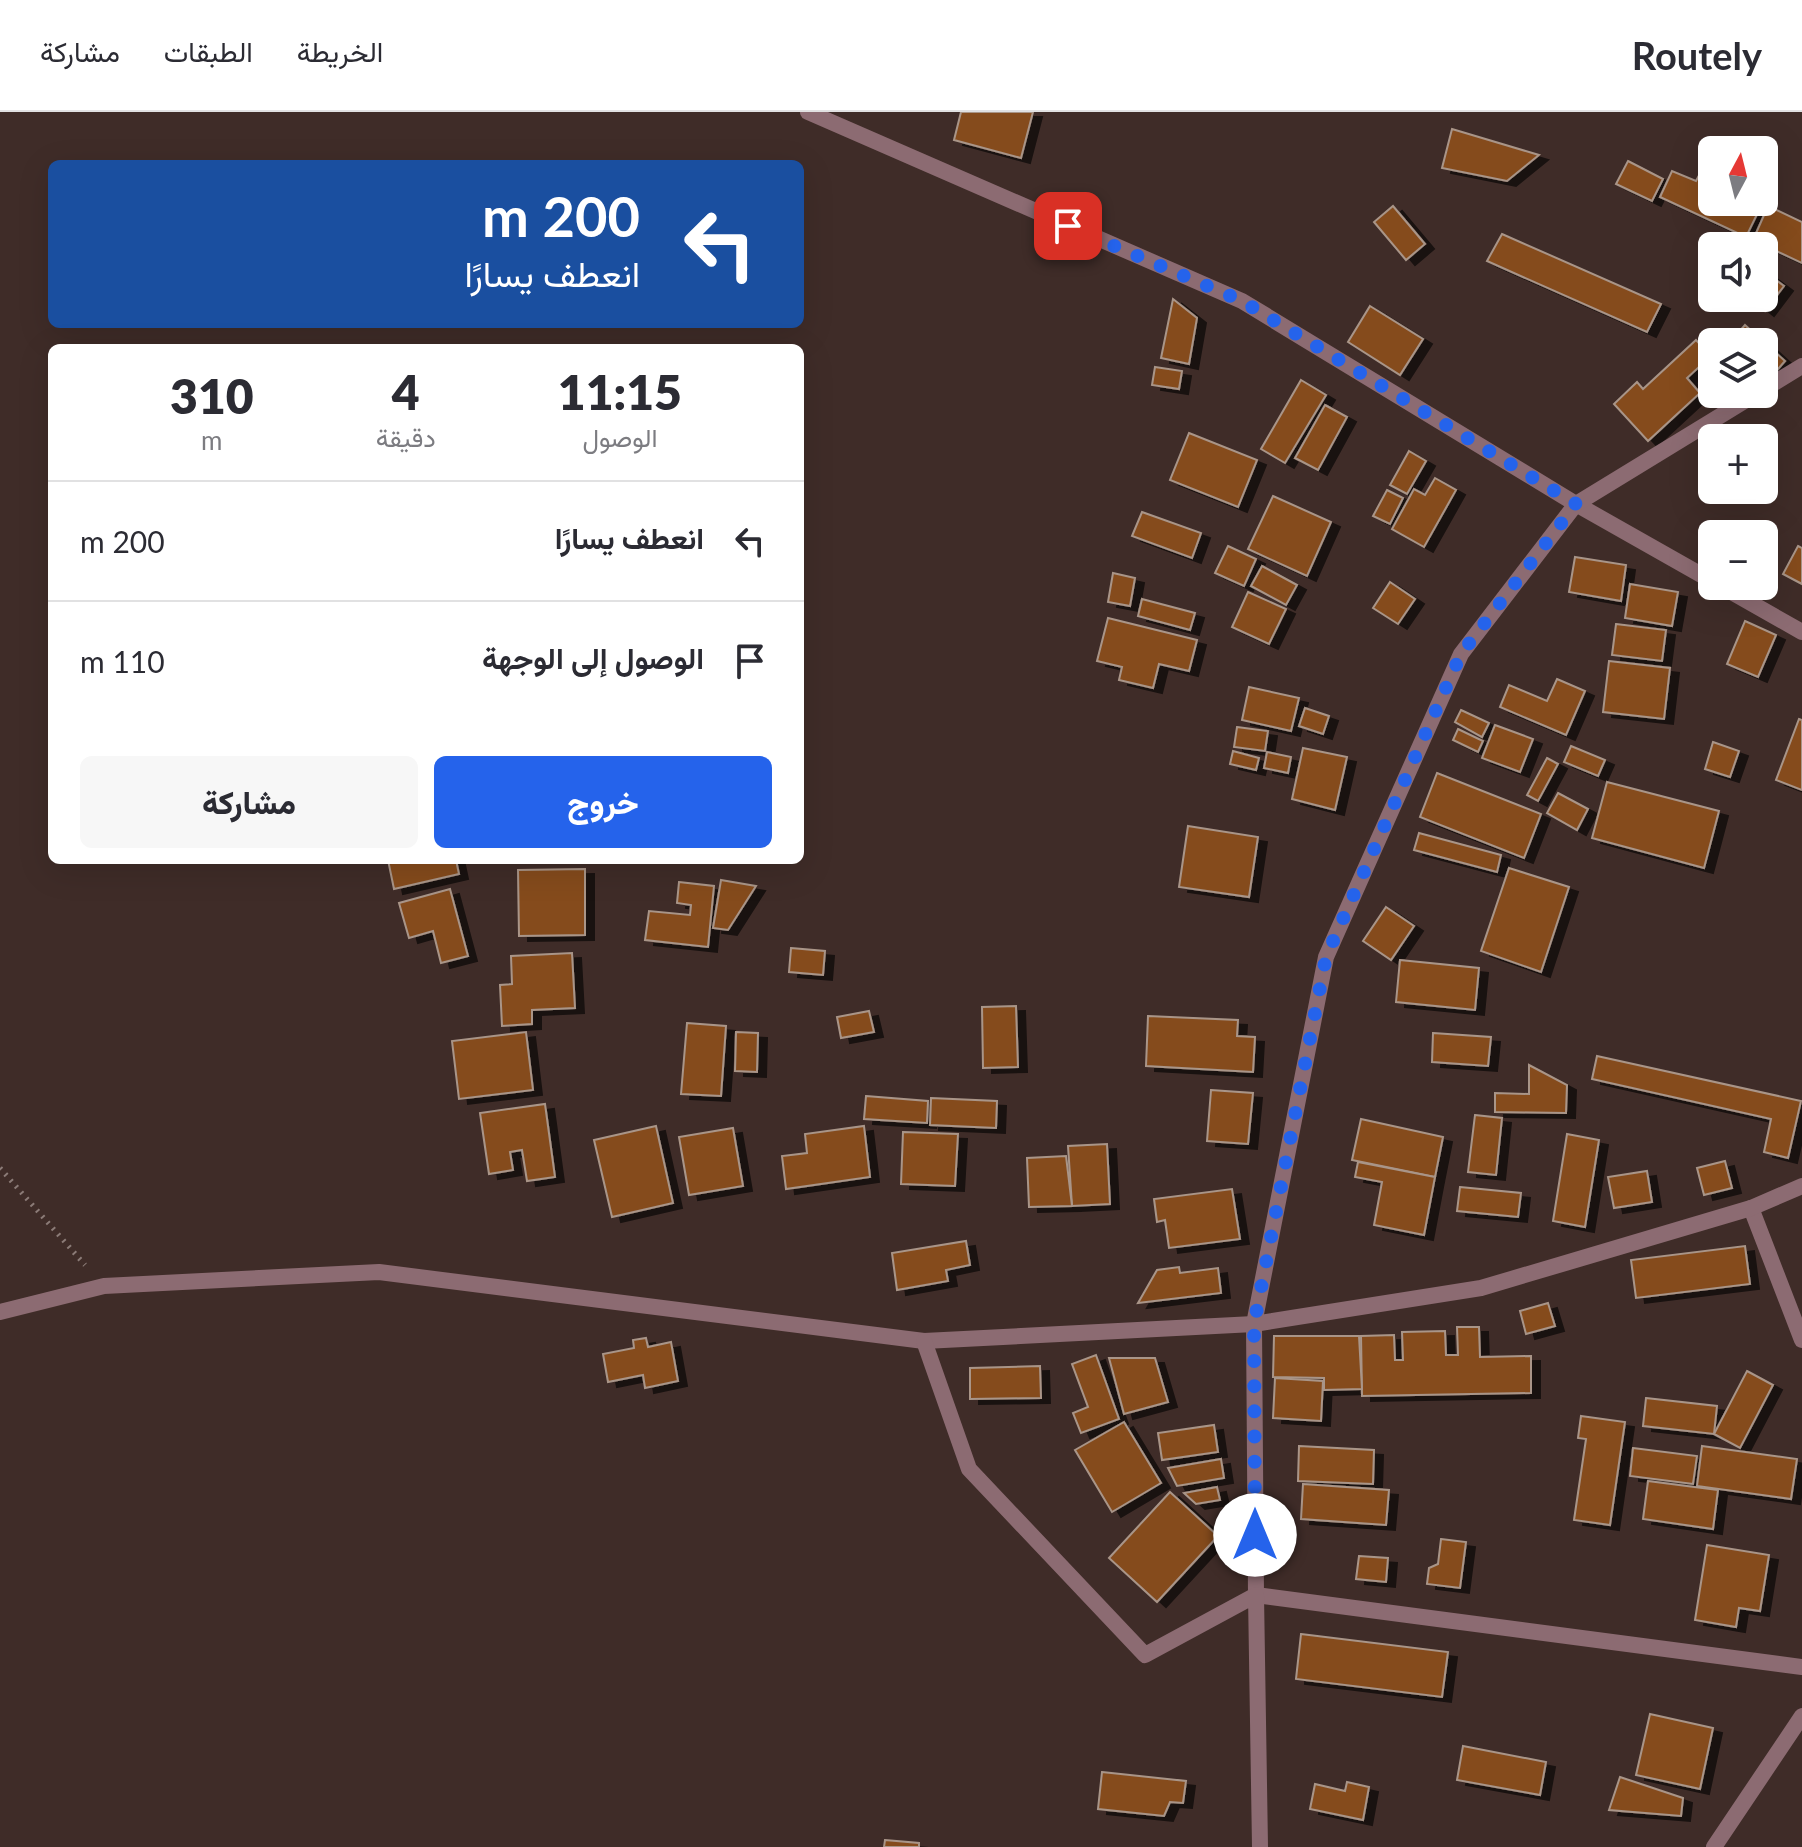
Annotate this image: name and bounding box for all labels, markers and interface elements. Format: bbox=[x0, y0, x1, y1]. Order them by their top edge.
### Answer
text: Routely bbox=[1632, 32, 1762, 78]
text: مشاركة bbox=[40, 34, 120, 68]
text: الطبقات bbox=[164, 34, 253, 68]
text: الخريطة bbox=[297, 34, 383, 68]
north arrow bbox=[1698, 136, 1778, 216]
map controls bbox=[1698, 136, 1778, 600]
text: 200 m bbox=[482, 182, 640, 249]
icon: left bbox=[668, 192, 772, 296]
pin bbox=[1034, 192, 1102, 260]
icon: arrive bbox=[1046, 204, 1090, 248]
button: sound bbox=[1698, 232, 1778, 312]
text: انعطف يسارًا bbox=[465, 251, 640, 295]
button: layers bbox=[1698, 328, 1778, 408]
text: 4 bbox=[392, 363, 420, 420]
text: 11:15 bbox=[558, 363, 682, 420]
text: 310 bbox=[170, 367, 254, 424]
text: دقيقة bbox=[376, 421, 436, 453]
text: الوصول bbox=[582, 421, 657, 453]
text: m bbox=[201, 424, 223, 456]
button: + bbox=[1698, 424, 1778, 504]
text: انعطف يسارًا bbox=[555, 519, 704, 555]
icon: left bbox=[728, 519, 772, 563]
button: − bbox=[1698, 520, 1778, 600]
text: 200 m bbox=[80, 523, 165, 559]
text: الوصول إلى الوجهة bbox=[482, 639, 704, 675]
icon: arrive bbox=[728, 639, 772, 683]
text: 110 m bbox=[80, 643, 165, 679]
button: مشاركة bbox=[80, 756, 418, 848]
button: خروج bbox=[434, 756, 772, 848]
position arrow bbox=[1213, 1493, 1297, 1577]

